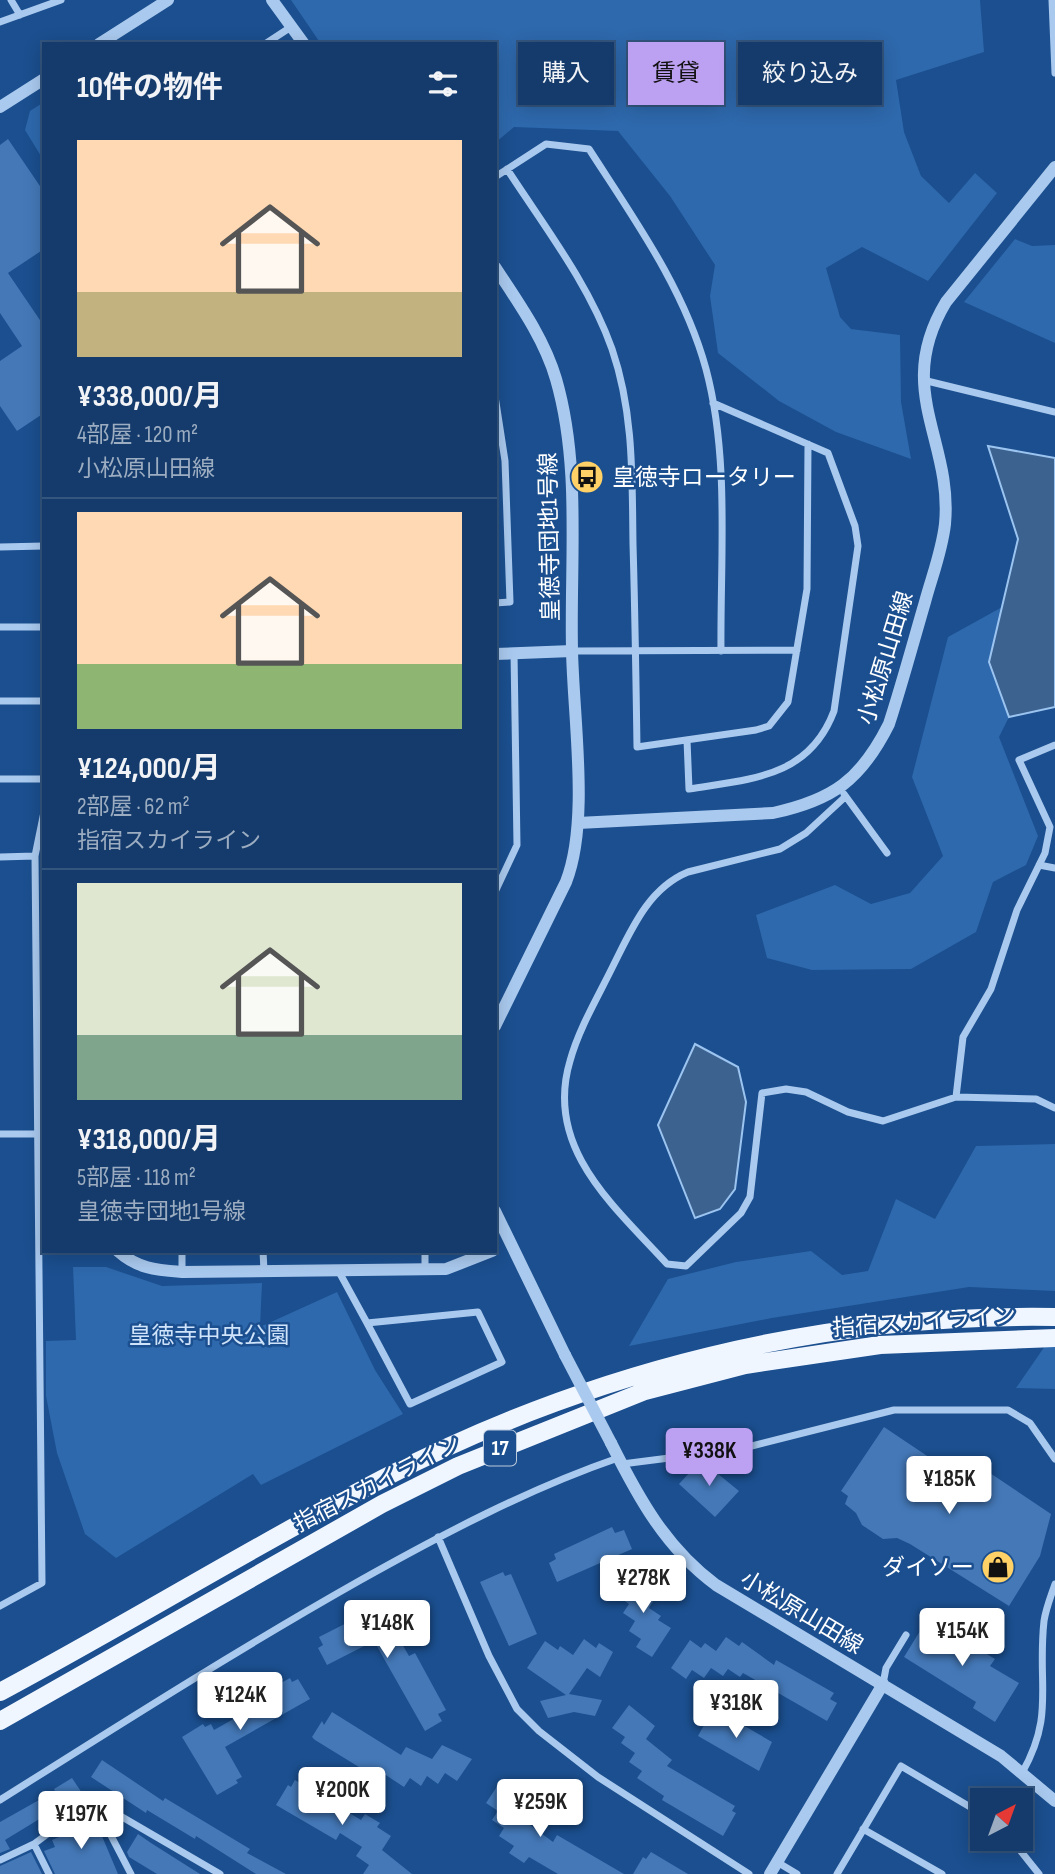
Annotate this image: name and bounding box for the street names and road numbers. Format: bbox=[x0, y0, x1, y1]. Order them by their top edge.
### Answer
street label: 皇徳寺団地1号線 bbox=[535, 452, 565, 622]
street label: 小松原山田線 bbox=[852, 588, 920, 728]
street label: 指宿スカイライン bbox=[831, 1302, 1017, 1342]
street label: 指宿スカイライン bbox=[289, 1430, 466, 1538]
road number: 17 bbox=[484, 1430, 516, 1466]
street label: 小松原山田線 bbox=[735, 1565, 868, 1660]

